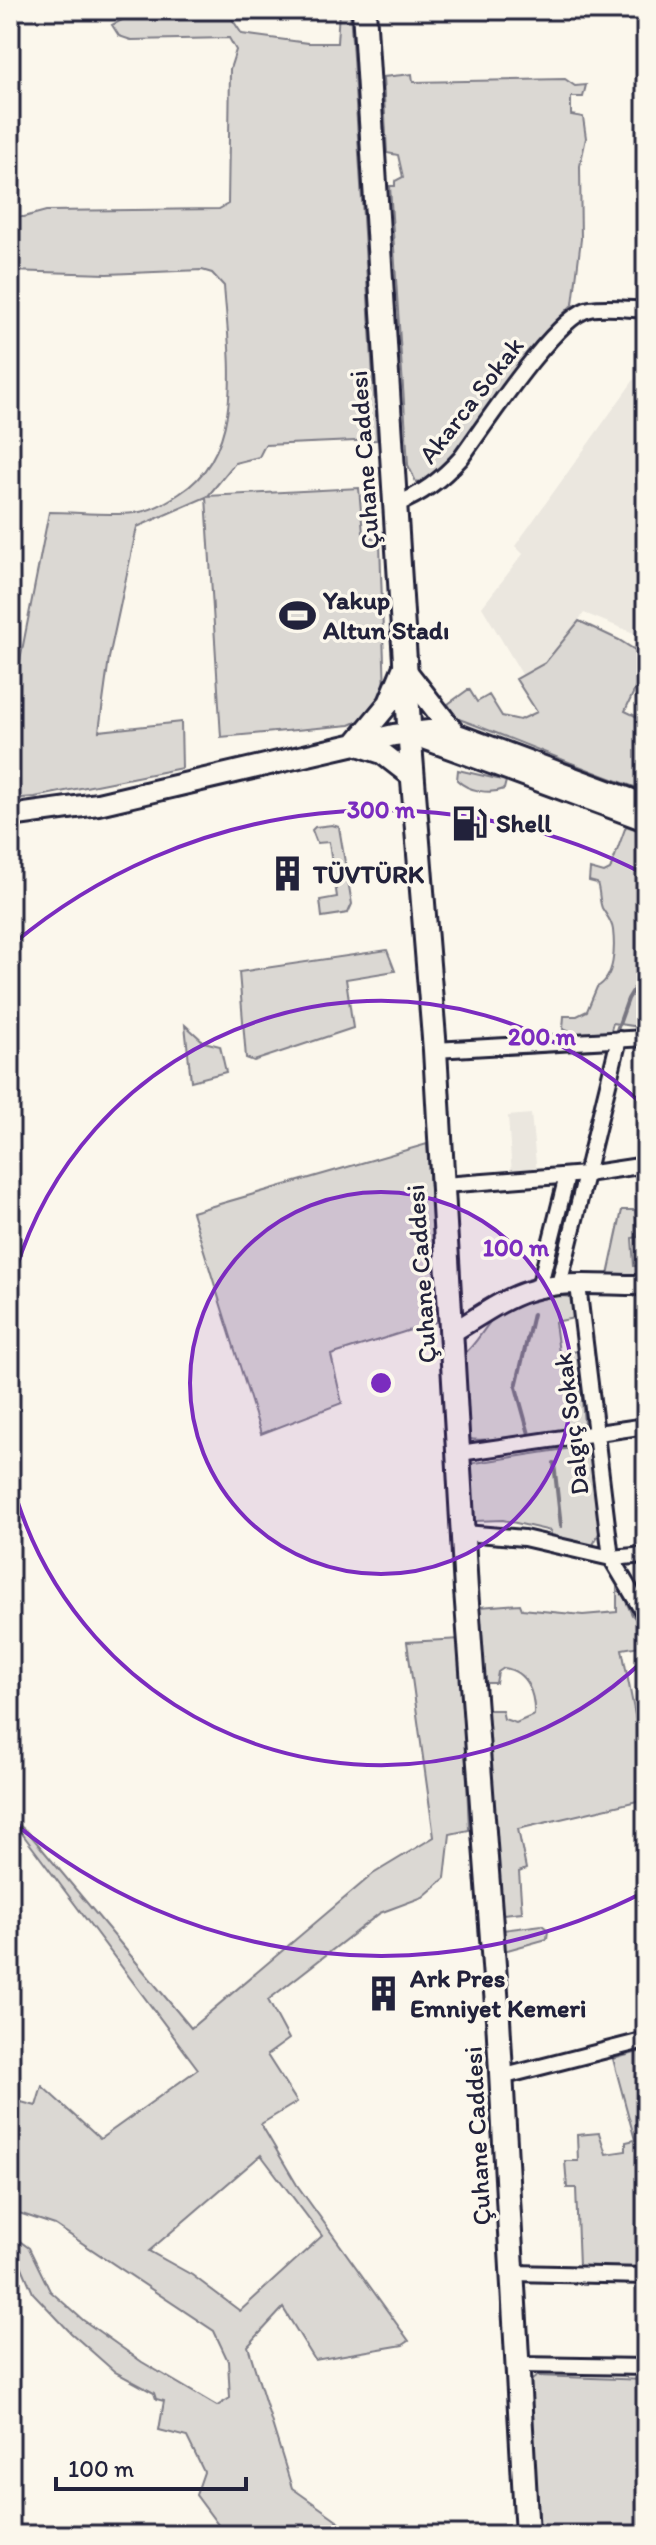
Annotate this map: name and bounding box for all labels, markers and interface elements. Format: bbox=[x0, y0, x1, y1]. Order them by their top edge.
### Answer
street label: Akarca Sokak bbox=[411, 330, 531, 470]
street label: Çuhane Caddesi bbox=[342, 369, 386, 551]
place label: Yakup Altun Stadı bbox=[322, 584, 449, 646]
sports icon: Yakup Altun Stadı bbox=[278, 596, 316, 634]
text: 300 m bbox=[347, 795, 416, 824]
fuel station icon: Shell bbox=[451, 804, 489, 842]
place label: Shell bbox=[496, 807, 552, 839]
building icon: TÜVTÜRK bbox=[268, 855, 306, 893]
place label: TÜVTÜRK bbox=[312, 858, 425, 890]
text: 200 m bbox=[508, 1022, 577, 1051]
street label: Çuhane Caddesi bbox=[399, 1183, 443, 1365]
text: 100 m bbox=[483, 1233, 550, 1262]
street label: Dalgıç Sokak bbox=[546, 1351, 596, 1497]
centre of rings bbox=[367, 1369, 395, 1397]
place label: Ark Pres Emniyet Kemeri bbox=[409, 1962, 586, 2024]
building icon: Ark Pres Emniyet Kemeri bbox=[365, 1974, 403, 2012]
street label: Çuhane Caddesi bbox=[456, 2046, 498, 2226]
scale bar bbox=[56, 2441, 246, 2491]
text: 100 m bbox=[68, 2454, 134, 2483]

